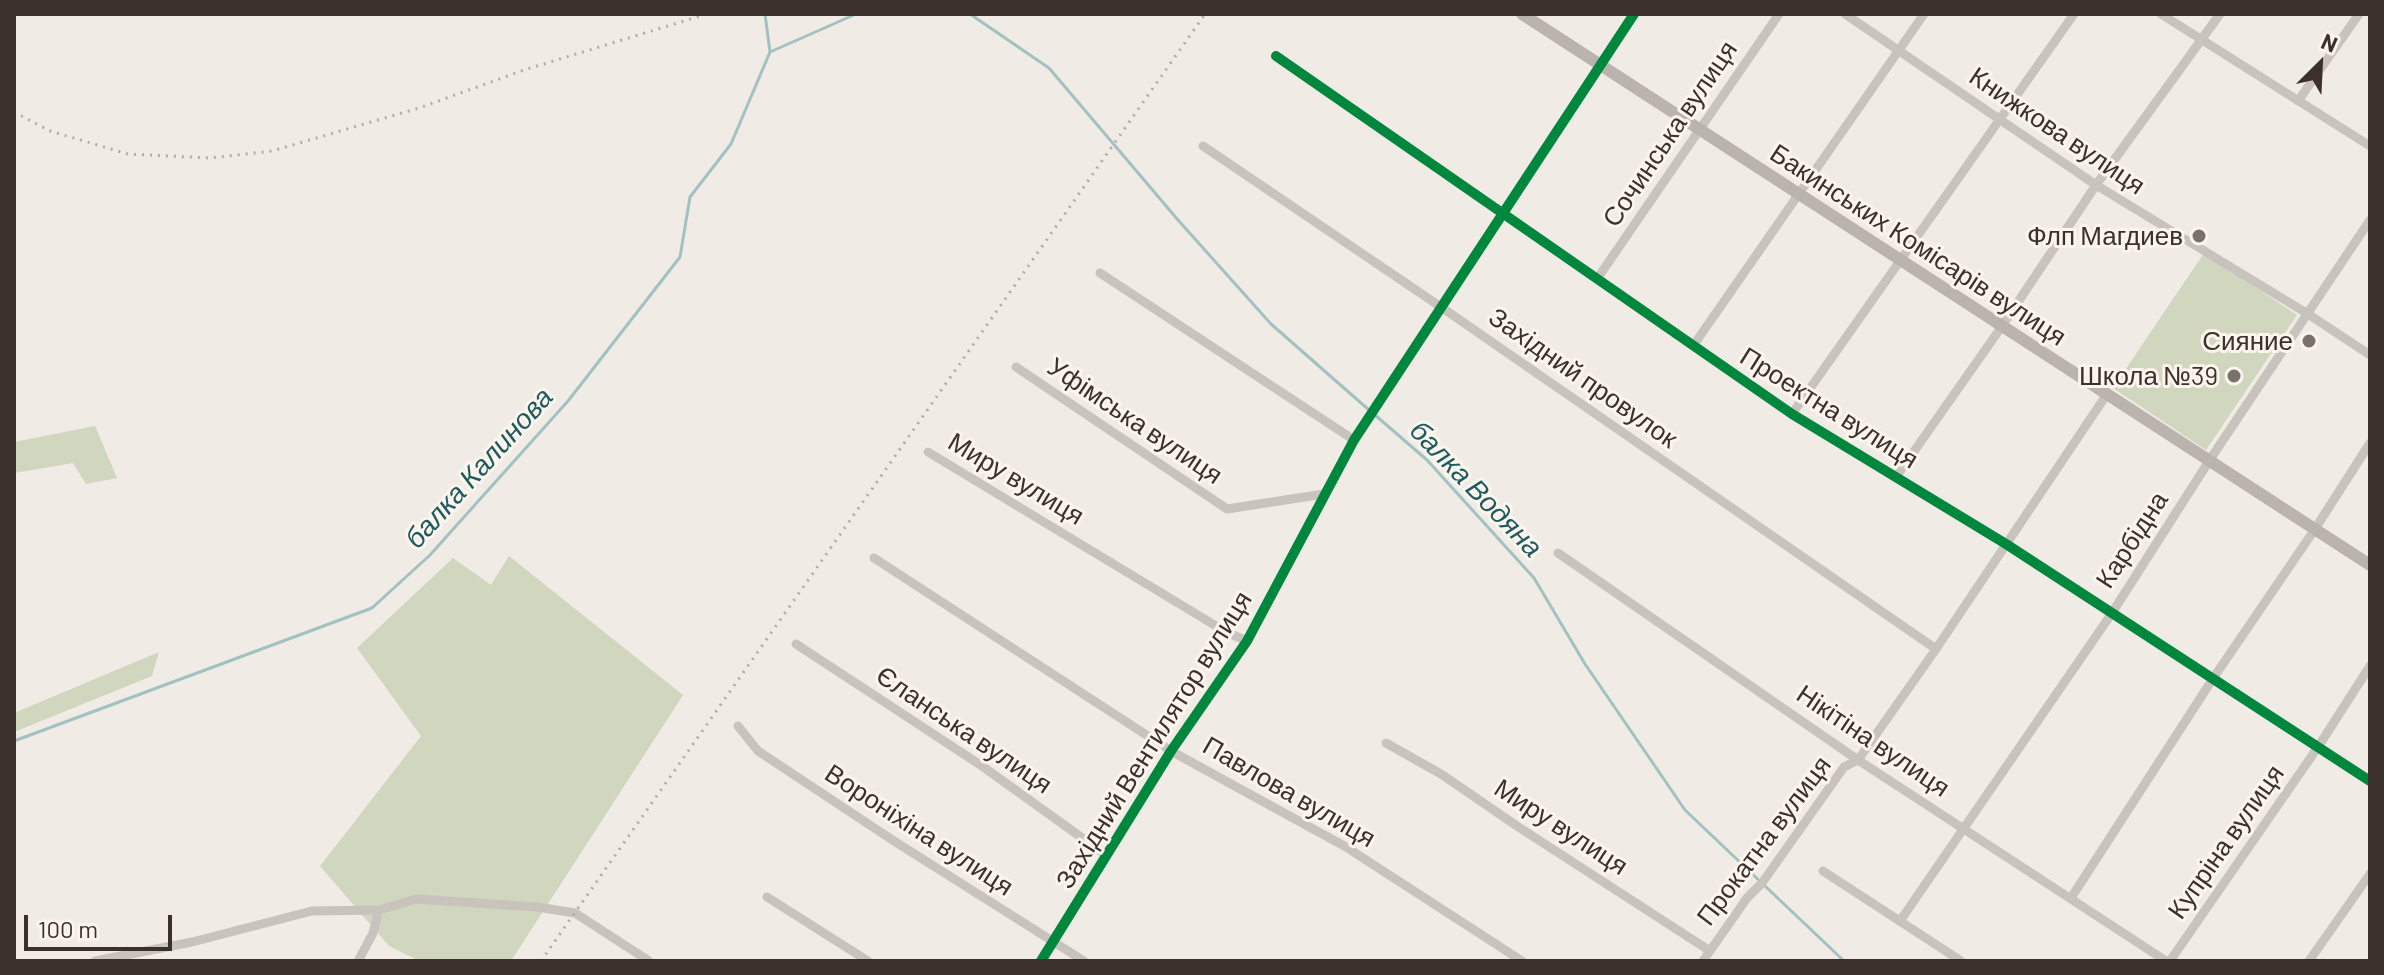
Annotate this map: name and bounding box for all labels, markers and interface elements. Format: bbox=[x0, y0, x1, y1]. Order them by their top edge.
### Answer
north arrow bbox=[2280, 24, 2360, 104]
text: N bbox=[2318, 27, 2342, 57]
street label: Сочинська вулиця bbox=[1596, 35, 1744, 233]
street label: Книжкова вулиця bbox=[1963, 61, 2151, 201]
street label: Бакинських Комісарів вулиця bbox=[1764, 137, 2072, 353]
place label: Флп Магдиев bbox=[2027, 220, 2183, 252]
marker: Флп Магдиев bbox=[2190, 227, 2208, 245]
street label: Західний провулок bbox=[1483, 301, 1683, 455]
place label: Сияние bbox=[2202, 325, 2293, 357]
marker: Сияние bbox=[2300, 332, 2318, 350]
street label: Проектна вулиця bbox=[1734, 341, 1924, 475]
street label: Уфімська вулиця bbox=[1042, 351, 1228, 491]
place label: Школа №39 bbox=[2079, 360, 2218, 392]
marker: Школа №39 bbox=[2225, 367, 2243, 385]
water label: балка Калинова bbox=[398, 381, 560, 555]
water label: балка Водяна bbox=[1403, 414, 1549, 564]
street label: Миру вулиця bbox=[942, 426, 1090, 532]
street label: Карбідна bbox=[2089, 486, 2175, 594]
street label: Західний Вентилятор вулиця bbox=[1049, 586, 1259, 894]
street label: Єланська вулиця bbox=[870, 660, 1058, 800]
street label: Нікітіна вулиця bbox=[1791, 678, 1955, 804]
street label: Павлова вулиця bbox=[1197, 730, 1381, 854]
street label: Прокатна вулиця bbox=[1690, 750, 1838, 932]
street label: Вороніхіна вулиця bbox=[819, 758, 1019, 902]
street label: Купріна вулиця bbox=[2161, 759, 2291, 925]
street label: Миру вулиця bbox=[1488, 772, 1634, 882]
scale bar bbox=[28, 899, 176, 949]
text: 100 m bbox=[38, 914, 98, 943]

